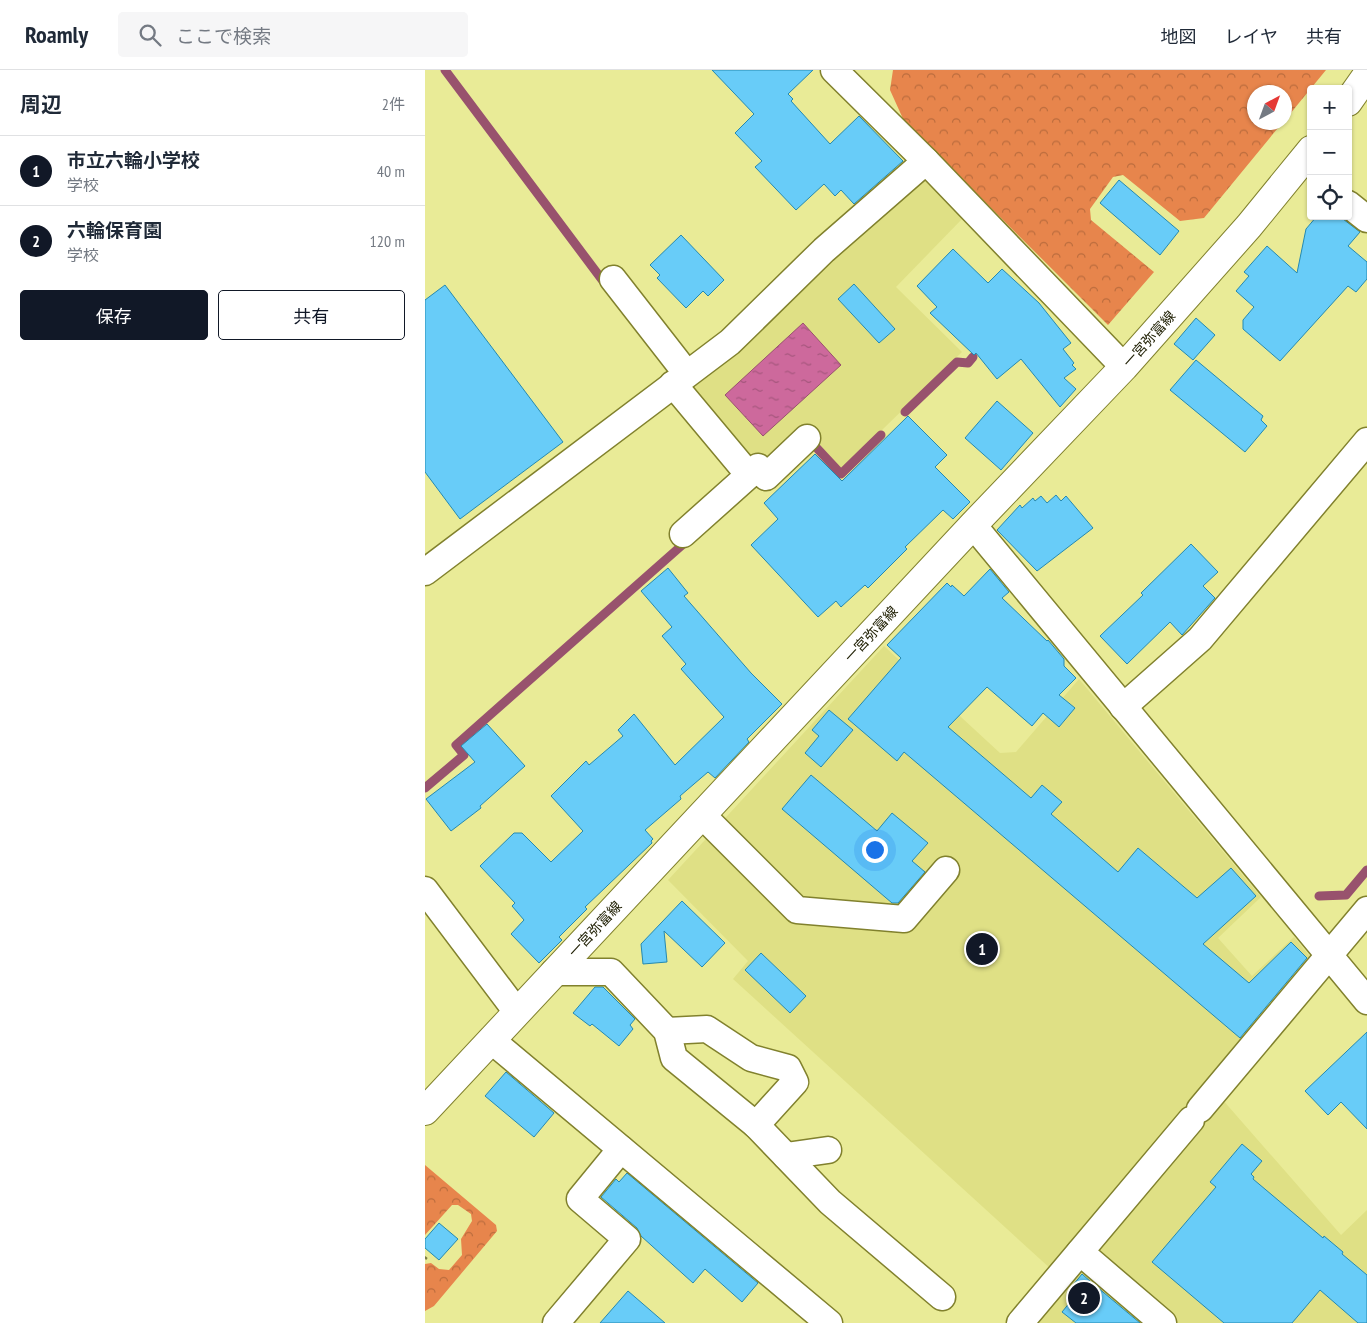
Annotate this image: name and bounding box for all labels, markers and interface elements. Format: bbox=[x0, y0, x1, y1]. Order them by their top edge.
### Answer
search box bbox=[118, 12, 468, 57]
text: Roamly bbox=[25, 19, 88, 50]
icon: search bbox=[136, 21, 164, 49]
text: ここで検索 bbox=[176, 24, 271, 48]
text: 地図 bbox=[1161, 25, 1197, 48]
text: レイヤ bbox=[1225, 25, 1278, 48]
text: 共有 bbox=[1306, 25, 1342, 48]
north arrow bbox=[1247, 85, 1292, 130]
map controls bbox=[1307, 85, 1352, 220]
button: + bbox=[1307, 85, 1352, 130]
text: 周辺 bbox=[20, 91, 62, 118]
text: 2件 bbox=[382, 94, 405, 114]
button: − bbox=[1307, 130, 1352, 175]
text: 市立六輪小学校 bbox=[67, 148, 200, 172]
text: 1 bbox=[32, 161, 40, 181]
text: 40 m bbox=[377, 161, 405, 181]
text: 学校 bbox=[67, 175, 99, 195]
button: locate bbox=[1307, 175, 1352, 220]
text: 六輪保育園 bbox=[67, 218, 162, 242]
text: 2 bbox=[32, 231, 40, 251]
text: 120 m bbox=[370, 231, 405, 251]
text: 学校 bbox=[67, 245, 99, 265]
button: 保存 bbox=[20, 290, 208, 340]
button: 共有 bbox=[218, 290, 405, 340]
street label: 一宮弥富線 bbox=[1119, 307, 1179, 371]
street label: 一宮弥富線 bbox=[841, 602, 901, 666]
your location bbox=[862, 837, 888, 863]
street label: 一宮弥富線 bbox=[565, 897, 625, 961]
pin: 1 bbox=[966, 930, 998, 968]
pin: 2 bbox=[1068, 1279, 1100, 1317]

